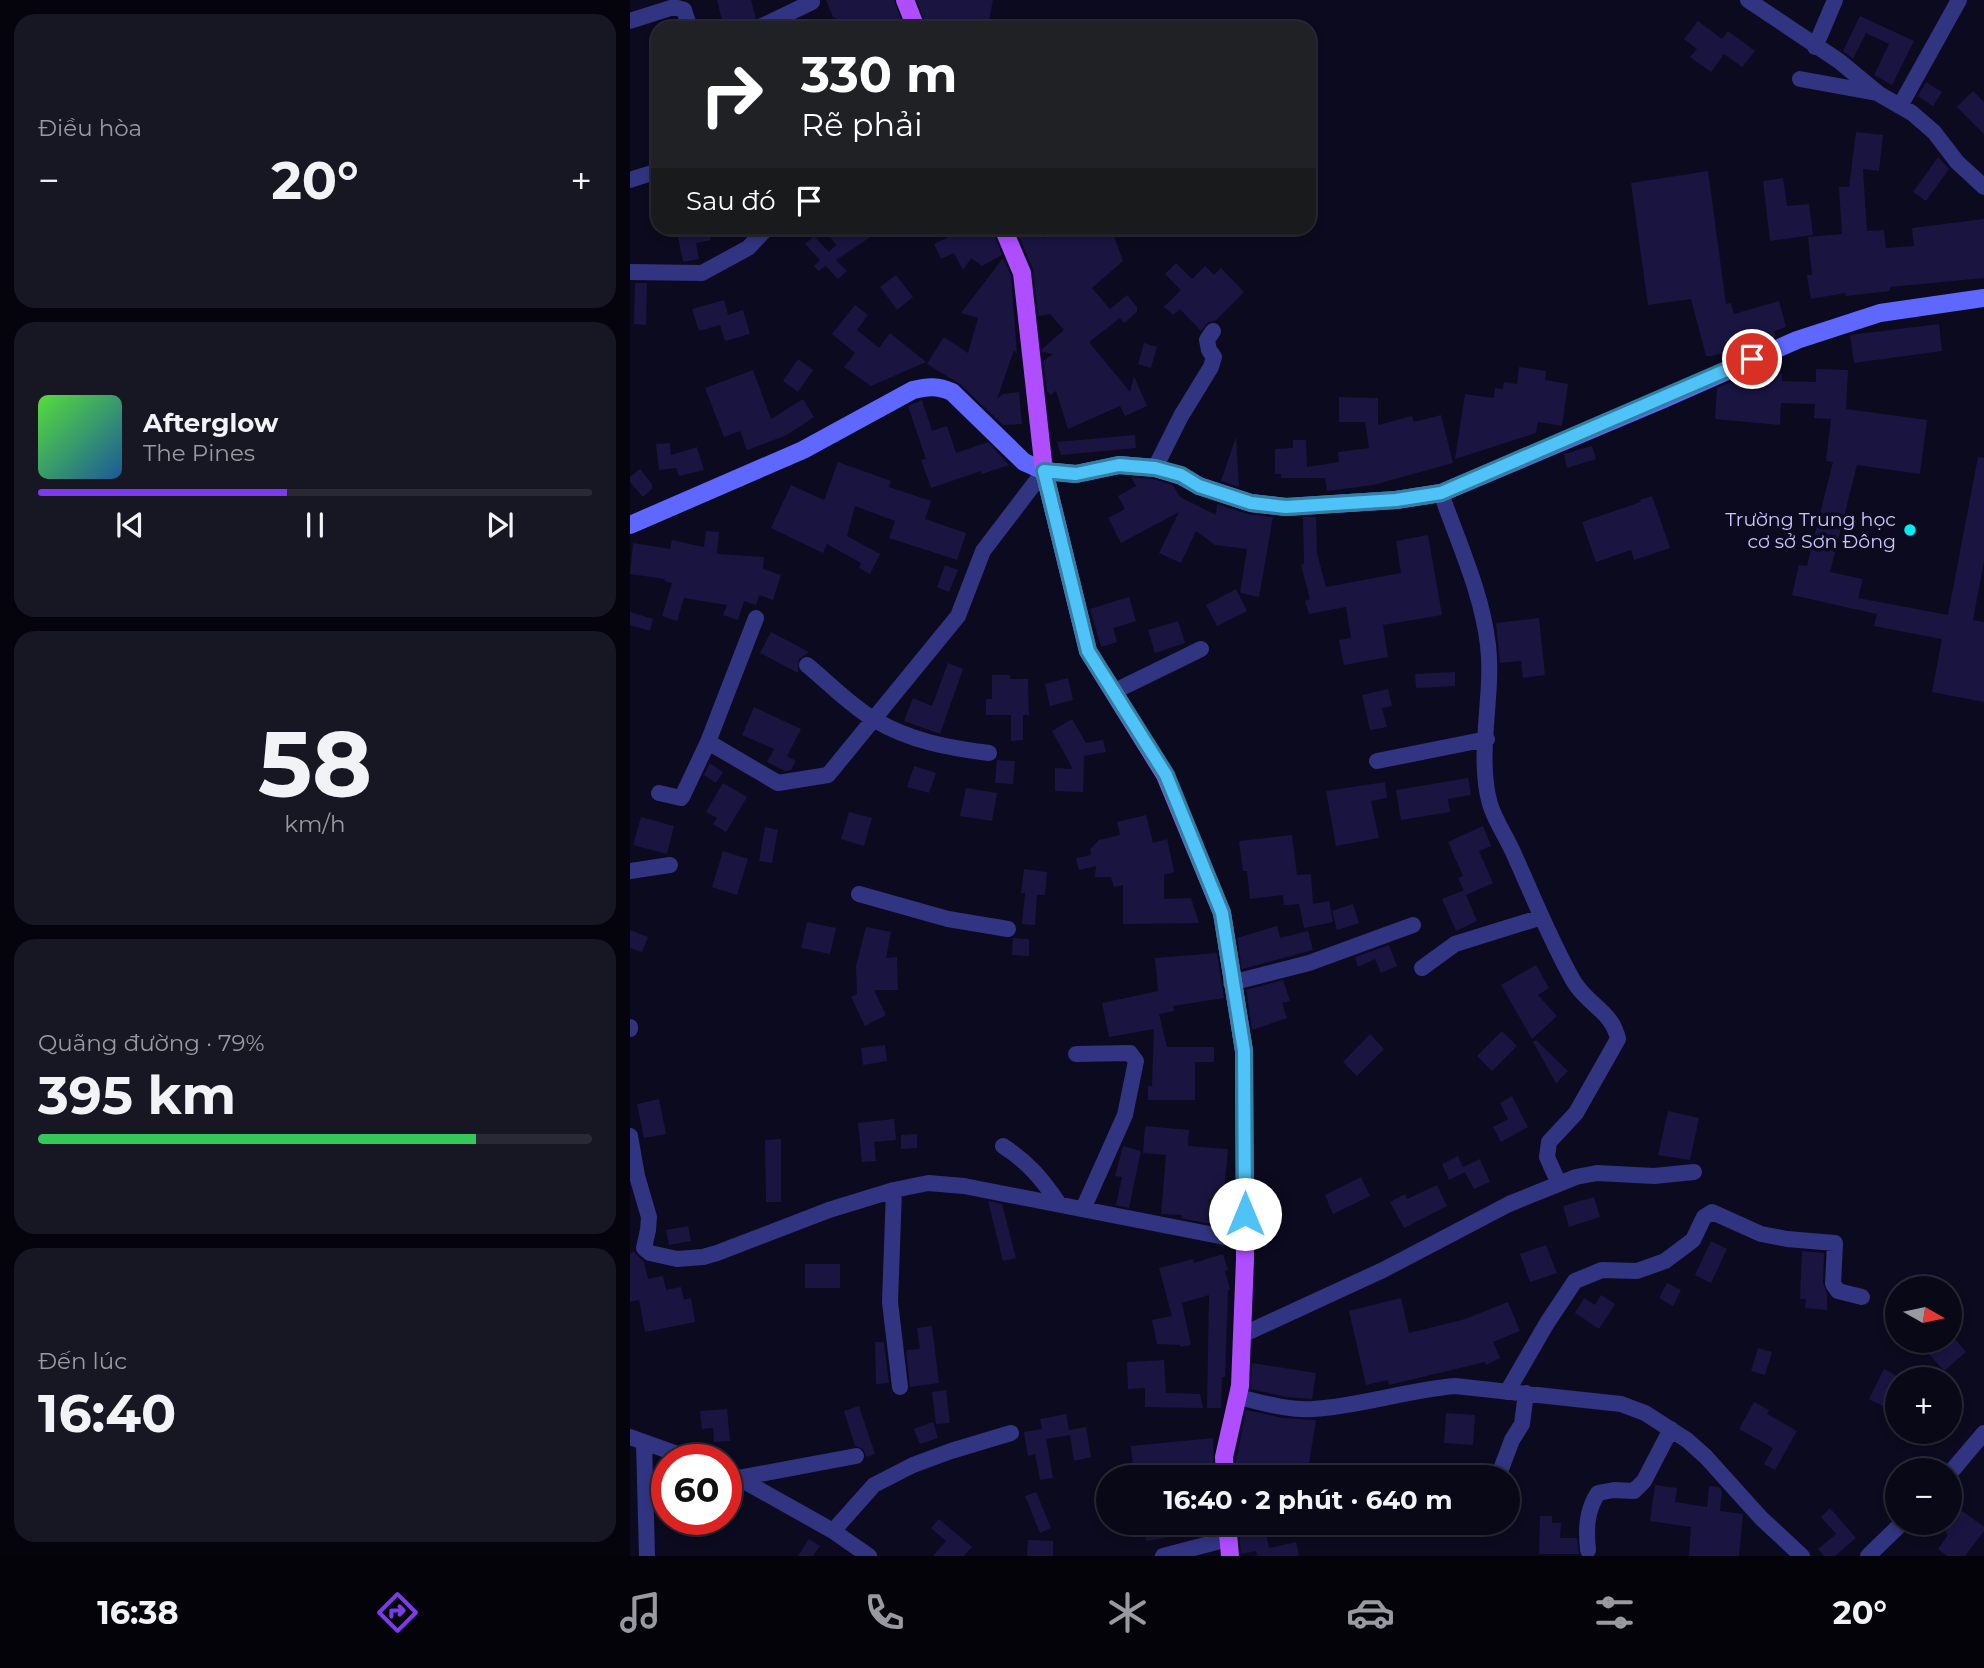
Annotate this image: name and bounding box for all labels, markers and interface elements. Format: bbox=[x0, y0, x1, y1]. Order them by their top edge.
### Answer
text: 330 m bbox=[801, 45, 957, 104]
icon: right bbox=[686, 49, 777, 140]
text: Rẽ phải bbox=[801, 105, 923, 144]
text: Điều hòa bbox=[38, 114, 142, 142]
text: 20° bbox=[271, 149, 359, 212]
text: − bbox=[38, 157, 60, 204]
text: + bbox=[570, 157, 592, 204]
icon: arrive bbox=[790, 182, 828, 220]
text: Sau đó bbox=[686, 185, 776, 217]
pin bbox=[1722, 329, 1782, 389]
icon: arrive bbox=[1733, 340, 1771, 378]
text: Afterglow bbox=[143, 407, 278, 439]
text: The Pines bbox=[143, 439, 255, 467]
icon: previous bbox=[111, 506, 149, 544]
icon: pause bbox=[296, 506, 334, 544]
icon: next bbox=[481, 506, 519, 544]
place label: Trường Trung học cơ sở Sơn Đông bbox=[1725, 508, 1896, 553]
marker: Trường Trung học cơ sở Sơn Đông bbox=[1902, 522, 1918, 538]
text: 58 bbox=[258, 709, 372, 820]
text: km/h bbox=[284, 810, 346, 838]
text: Quãng đường · 79% bbox=[38, 1029, 265, 1057]
text: 395 km bbox=[38, 1064, 236, 1127]
position arrow bbox=[1208, 1177, 1282, 1251]
north arrow bbox=[1885, 1276, 1962, 1353]
map controls bbox=[1885, 1276, 1962, 1535]
text: Đến lúc bbox=[38, 1347, 127, 1375]
button: + bbox=[1885, 1367, 1962, 1444]
text: 16:40 bbox=[38, 1382, 176, 1445]
speed limit sign: 60 bbox=[651, 1444, 742, 1535]
button: − bbox=[1885, 1458, 1962, 1535]
text: 16:40 · 2 phút · 640 m bbox=[1164, 1484, 1452, 1516]
icon: directions bbox=[373, 1588, 422, 1637]
icon: music bbox=[616, 1588, 665, 1637]
icon: phone bbox=[860, 1588, 909, 1637]
icon: climate bbox=[1103, 1588, 1152, 1637]
icon: car bbox=[1346, 1588, 1395, 1637]
icon: filters bbox=[1590, 1588, 1639, 1637]
text: 16:38 bbox=[97, 1593, 179, 1632]
text: 20° bbox=[1833, 1593, 1887, 1632]

